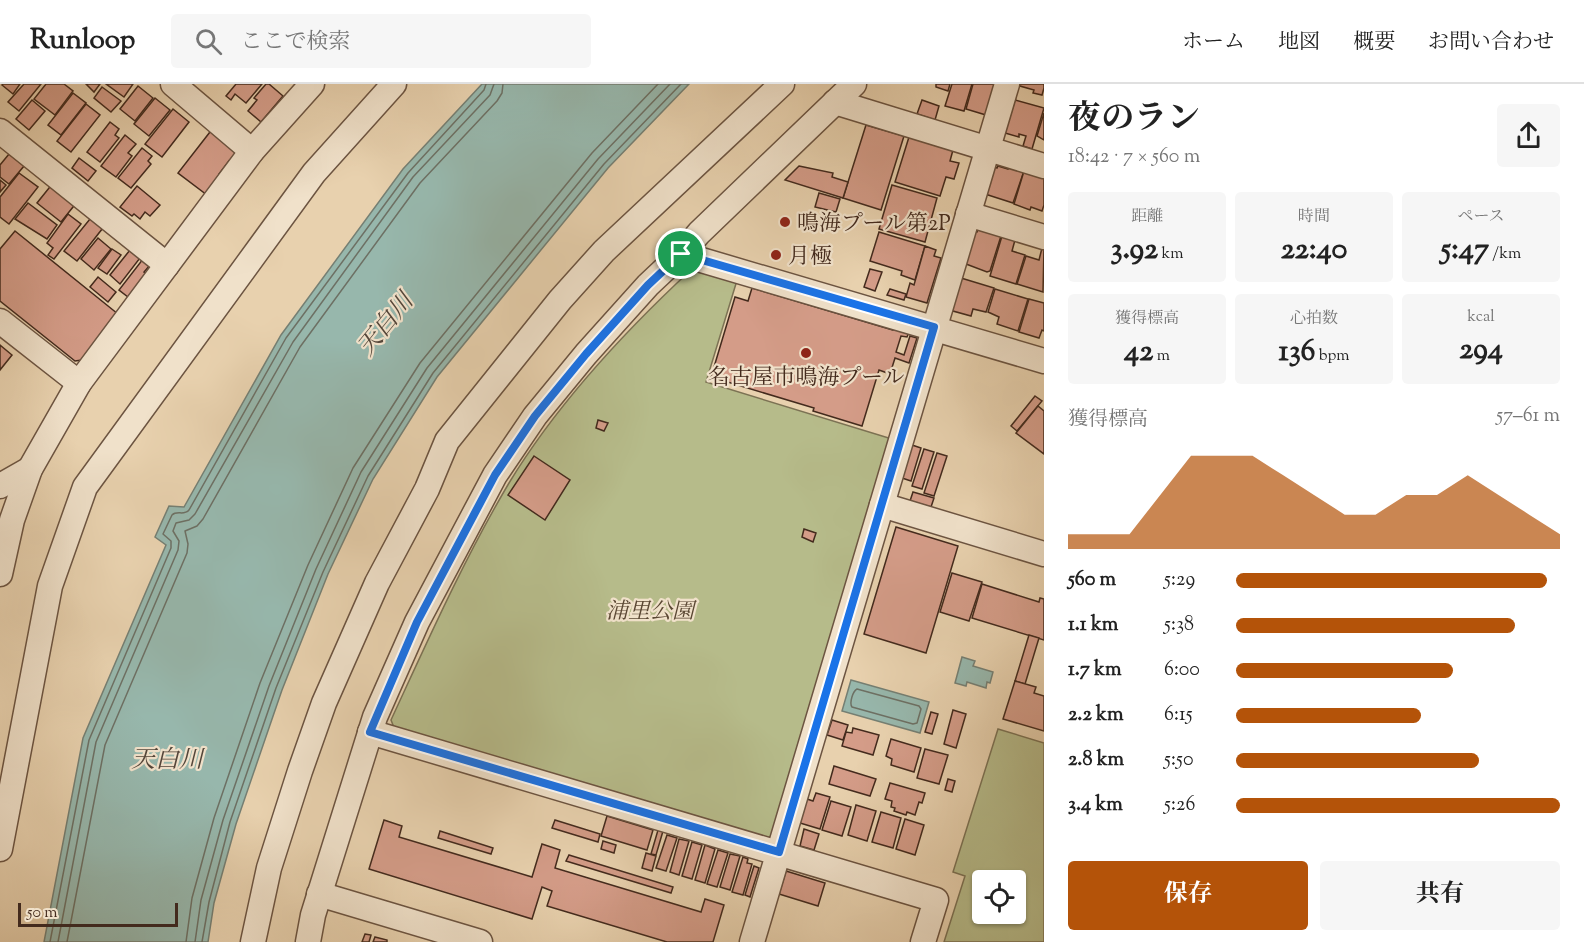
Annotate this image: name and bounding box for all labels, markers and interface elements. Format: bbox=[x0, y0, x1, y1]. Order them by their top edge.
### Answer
search box bbox=[171, 14, 591, 68]
text: Runloop bbox=[30, 21, 135, 61]
icon: search bbox=[192, 25, 225, 58]
text: ここで検索 bbox=[240, 27, 350, 59]
text: ホーム bbox=[1182, 28, 1245, 58]
text: 地図 bbox=[1278, 28, 1320, 58]
text: 概要 bbox=[1353, 28, 1395, 58]
text: お問い合わせ bbox=[1428, 28, 1554, 58]
text: 夜のラン bbox=[1068, 96, 1200, 144]
button: share bbox=[1497, 104, 1560, 167]
text: 18:42 · 7 × 560 m bbox=[1068, 143, 1200, 172]
text: 距離 bbox=[1131, 206, 1163, 229]
text: 時間 bbox=[1298, 206, 1330, 229]
text: ペース bbox=[1457, 206, 1505, 229]
place label: 鳴海プール第2P bbox=[797, 209, 951, 241]
marker: 鳴海プール第2P bbox=[778, 215, 792, 229]
pin bbox=[655, 228, 706, 279]
text: 3.92 bbox=[1110, 229, 1158, 272]
text: 22:40 bbox=[1281, 229, 1347, 272]
text: 5:47 bbox=[1441, 229, 1489, 272]
icon: arrive bbox=[664, 237, 697, 270]
place label: 月極 bbox=[788, 242, 832, 274]
text: km bbox=[1158, 243, 1184, 266]
text: /km bbox=[1489, 243, 1521, 266]
marker: 月極 bbox=[769, 248, 783, 262]
water label: 天白川 bbox=[351, 284, 424, 364]
text: kcal bbox=[1467, 306, 1495, 329]
text: 獲得標高 bbox=[1115, 308, 1179, 331]
text: 心拍数 bbox=[1290, 308, 1338, 331]
text: 294 bbox=[1459, 329, 1503, 372]
text: 42 bbox=[1124, 331, 1153, 374]
text: 136 bbox=[1278, 331, 1315, 374]
text: m bbox=[1153, 345, 1170, 368]
text: bpm bbox=[1315, 345, 1350, 368]
marker: 名古屋市鳴海プール bbox=[799, 346, 813, 360]
place label: 名古屋市鳴海プール bbox=[708, 363, 904, 395]
text: 57–61 m bbox=[1496, 402, 1560, 431]
text: 獲得標高 bbox=[1068, 406, 1148, 435]
text: 560 m bbox=[1068, 566, 1116, 595]
text: 5:29 bbox=[1164, 566, 1195, 595]
park label: 浦里公園 bbox=[606, 597, 697, 629]
text: 1.1 km bbox=[1068, 611, 1118, 640]
text: 5:38 bbox=[1164, 611, 1194, 640]
text: 1.7 km bbox=[1068, 656, 1122, 685]
text: 6:00 bbox=[1164, 656, 1200, 685]
text: 2.2 km bbox=[1068, 701, 1123, 730]
text: 6:15 bbox=[1164, 701, 1193, 730]
water label: 天白川 bbox=[131, 744, 206, 778]
text: 2.8 km bbox=[1068, 746, 1124, 775]
text: 5:50 bbox=[1164, 746, 1193, 775]
text: 3.4 km bbox=[1068, 791, 1123, 820]
text: 5:26 bbox=[1164, 791, 1195, 820]
button: 保存 bbox=[1068, 861, 1308, 930]
button: 共有 bbox=[1320, 861, 1560, 930]
map controls bbox=[972, 870, 1026, 924]
button: locate bbox=[972, 870, 1026, 924]
scale bar bbox=[18, 900, 178, 928]
text: 50 m bbox=[27, 902, 58, 925]

